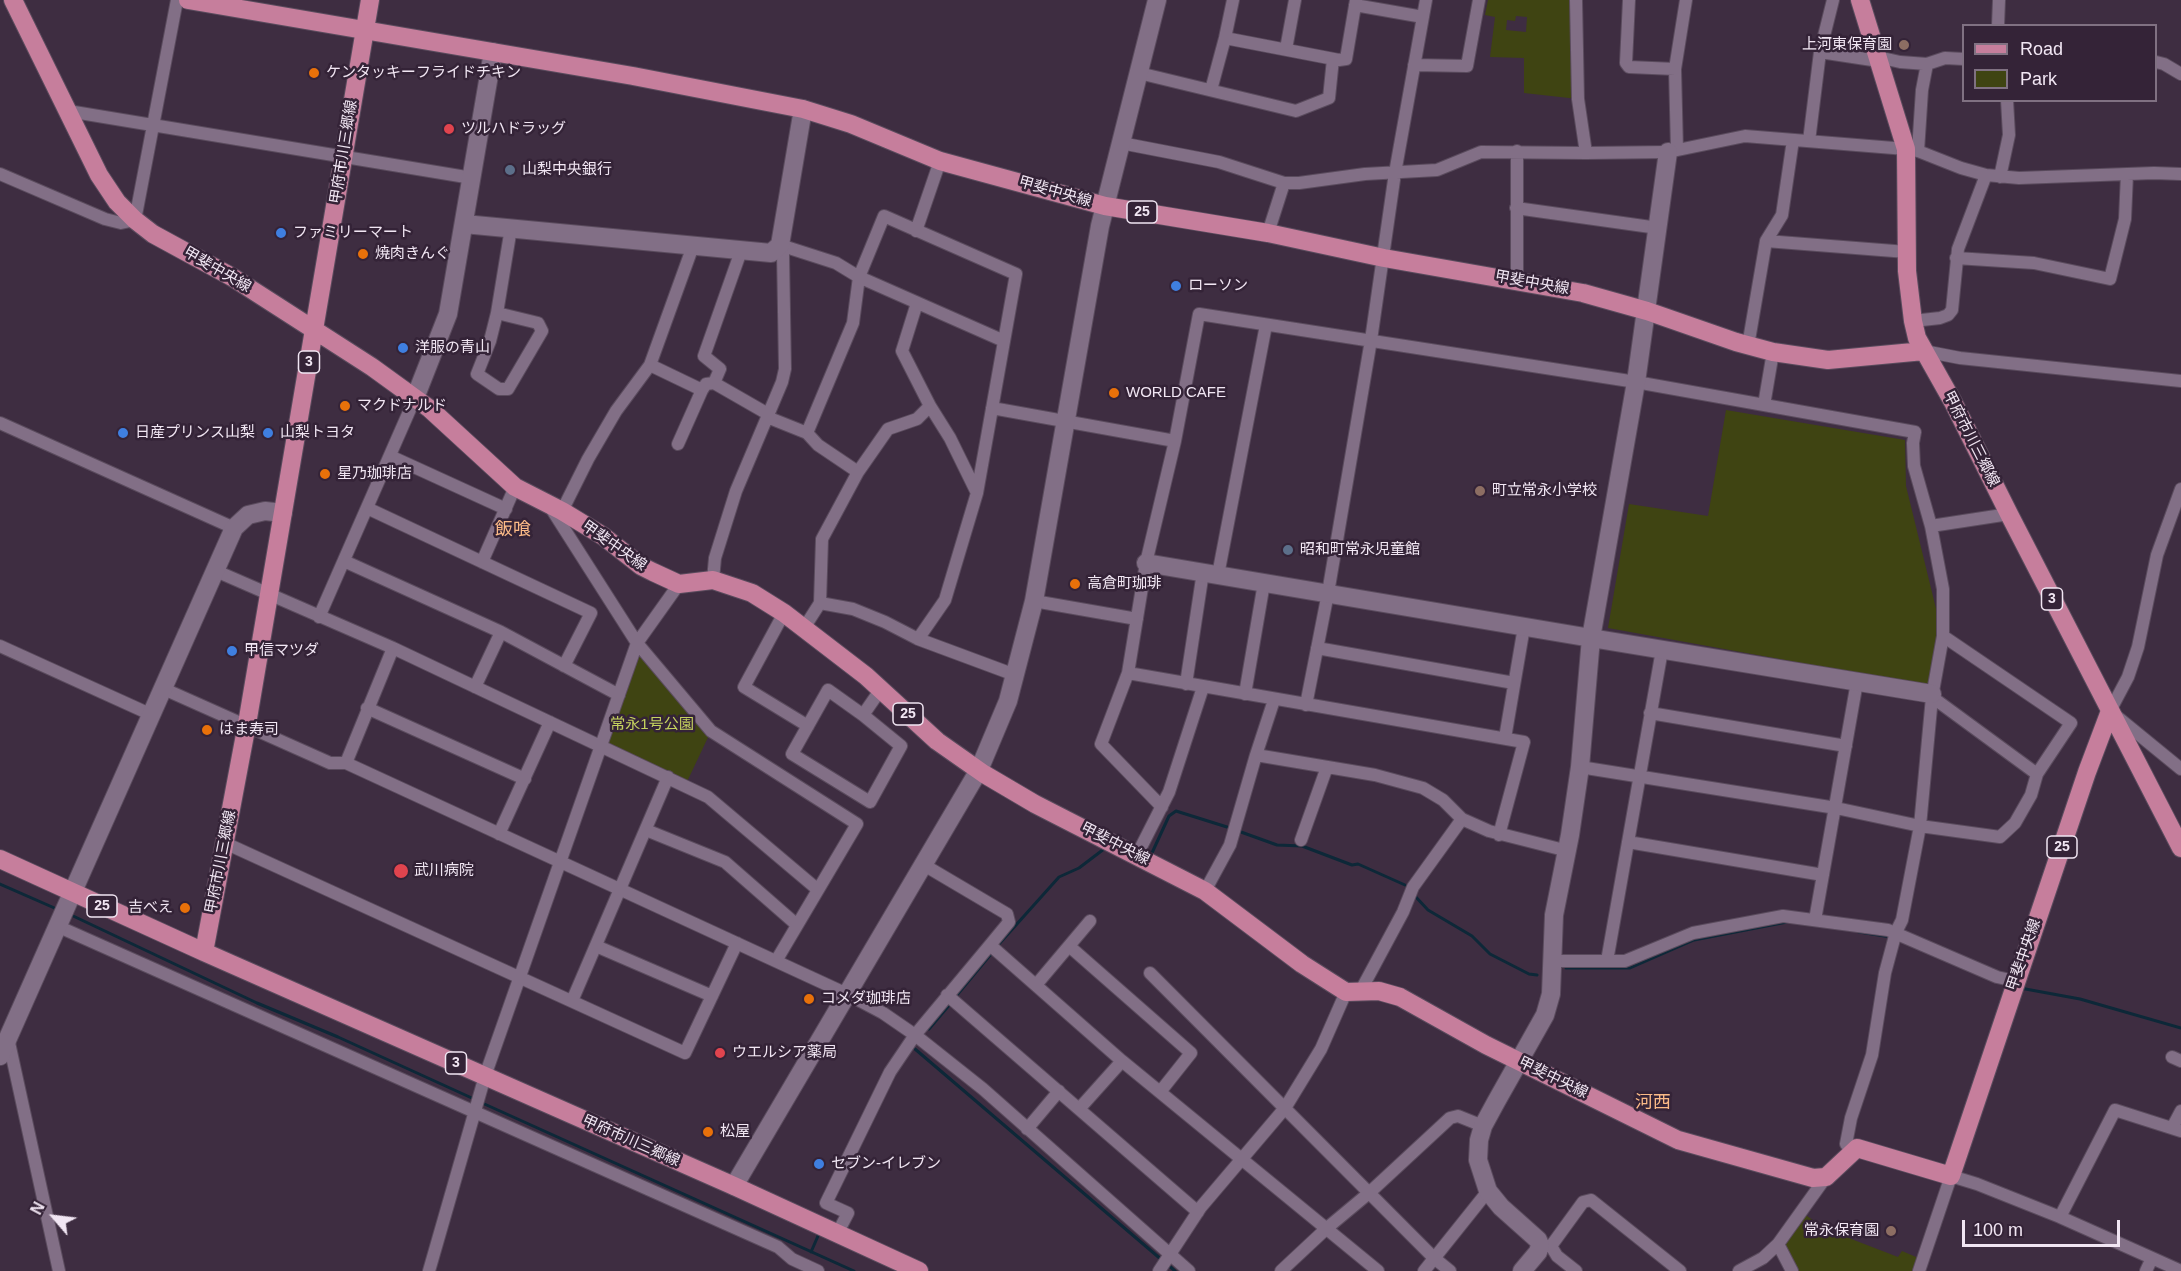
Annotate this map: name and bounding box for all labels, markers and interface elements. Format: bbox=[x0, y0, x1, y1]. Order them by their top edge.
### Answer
legend bbox=[1962, 24, 2157, 102]
place label: 上河東保育園 bbox=[1802, 36, 1892, 54]
marker: 上河東保育園 bbox=[1897, 38, 1911, 52]
text: Road bbox=[2020, 39, 2063, 59]
place label: ケンタッキーフライドチキン bbox=[326, 64, 521, 82]
marker: ケンタッキーフライドチキン bbox=[307, 66, 321, 80]
text: Park bbox=[2020, 69, 2057, 89]
street label: 甲府市川三郷線 bbox=[327, 99, 361, 205]
place label: ツルハドラッグ bbox=[461, 120, 566, 138]
marker: ツルハドラッグ bbox=[442, 122, 456, 136]
place label: 山梨中央銀行 bbox=[522, 161, 612, 179]
marker: 山梨中央銀行 bbox=[503, 163, 517, 177]
street label: 甲斐中央線 bbox=[1016, 173, 1094, 211]
road number: 25 bbox=[1127, 201, 1157, 223]
place label: ファミリーマート bbox=[293, 224, 413, 242]
marker: ファミリーマート bbox=[274, 226, 288, 240]
street label: 甲斐中央線 bbox=[180, 243, 254, 297]
place label: 焼肉きんぐ bbox=[375, 245, 450, 263]
marker: 焼肉きんぐ bbox=[356, 247, 370, 261]
street label: 甲斐中央線 bbox=[1494, 268, 1570, 298]
place label: ローソン bbox=[1188, 277, 1248, 295]
marker: ローソン bbox=[1169, 279, 1183, 293]
place label: 洋服の青山 bbox=[415, 339, 490, 357]
marker: 洋服の青山 bbox=[396, 341, 410, 355]
road number: 3 bbox=[298, 351, 320, 373]
place label: WORLD CAFE bbox=[1126, 384, 1226, 402]
marker: WORLD CAFE bbox=[1107, 386, 1121, 400]
street label: 甲府市川三郷線 bbox=[1939, 388, 2003, 490]
place label: マクドナルド bbox=[357, 397, 447, 415]
marker: マクドナルド bbox=[338, 399, 352, 413]
place label: 日産プリンス山梨 bbox=[135, 424, 255, 442]
place label: 山梨トヨタ bbox=[280, 424, 355, 442]
marker: 日産プリンス山梨 bbox=[116, 426, 130, 440]
marker: 山梨トヨタ bbox=[261, 426, 275, 440]
place label: 星乃珈琲店 bbox=[337, 465, 412, 483]
marker: 星乃珈琲店 bbox=[318, 467, 332, 481]
place label: 町立常永小学校 bbox=[1492, 482, 1597, 500]
marker: 町立常永小学校 bbox=[1473, 484, 1487, 498]
street label: 甲斐中央線 bbox=[578, 517, 650, 575]
district label: 飯喰 bbox=[495, 519, 531, 541]
place label: 昭和町常永児童館 bbox=[1300, 541, 1420, 559]
marker: 昭和町常永児童館 bbox=[1281, 543, 1295, 557]
place label: 高倉町珈琲 bbox=[1087, 575, 1162, 593]
marker: 高倉町珈琲 bbox=[1068, 577, 1082, 591]
road number: 3 bbox=[2042, 588, 2062, 610]
place label: 甲信マツダ bbox=[244, 642, 319, 660]
marker: 甲信マツダ bbox=[225, 644, 239, 658]
road number: 25 bbox=[893, 703, 923, 725]
park label: 常永1号公園 bbox=[610, 716, 694, 734]
place label: はま寿司 bbox=[219, 721, 279, 739]
marker: はま寿司 bbox=[200, 723, 214, 737]
street label: 甲府市川三郷線 bbox=[202, 809, 240, 915]
street label: 甲斐中央線 bbox=[1078, 819, 1152, 869]
road number: 25 bbox=[2047, 836, 2077, 858]
marker: 武川病院 bbox=[392, 862, 410, 880]
place label: 武川病院 bbox=[414, 862, 474, 880]
road number: 25 bbox=[87, 895, 117, 917]
place label: 吉べえ bbox=[128, 899, 173, 917]
marker: 吉べえ bbox=[178, 901, 192, 915]
street label: 甲斐中央線 bbox=[2003, 917, 2045, 993]
place label: コメダ珈琲店 bbox=[821, 990, 911, 1008]
marker: コメダ珈琲店 bbox=[802, 992, 816, 1006]
place label: ウエルシア薬局 bbox=[732, 1044, 837, 1062]
marker: ウエルシア薬局 bbox=[713, 1046, 727, 1060]
road number: 3 bbox=[446, 1052, 466, 1074]
street label: 甲斐中央線 bbox=[1515, 1053, 1591, 1103]
district label: 河西 bbox=[1635, 1092, 1671, 1114]
street label: 甲府市川三郷線 bbox=[579, 1111, 683, 1171]
place label: 松屋 bbox=[720, 1123, 750, 1141]
marker: 松屋 bbox=[701, 1125, 715, 1139]
place label: セブン-イレブン bbox=[831, 1155, 941, 1173]
marker: セブン-イレブン bbox=[812, 1157, 826, 1171]
north arrow bbox=[24, 1187, 84, 1247]
text: N bbox=[27, 1199, 48, 1217]
scale bar bbox=[1965, 1208, 2122, 1246]
text: 100 m bbox=[1973, 1220, 2023, 1240]
place label: 常永保育園 bbox=[1804, 1222, 1879, 1240]
marker: 常永保育園 bbox=[1884, 1224, 1898, 1238]

